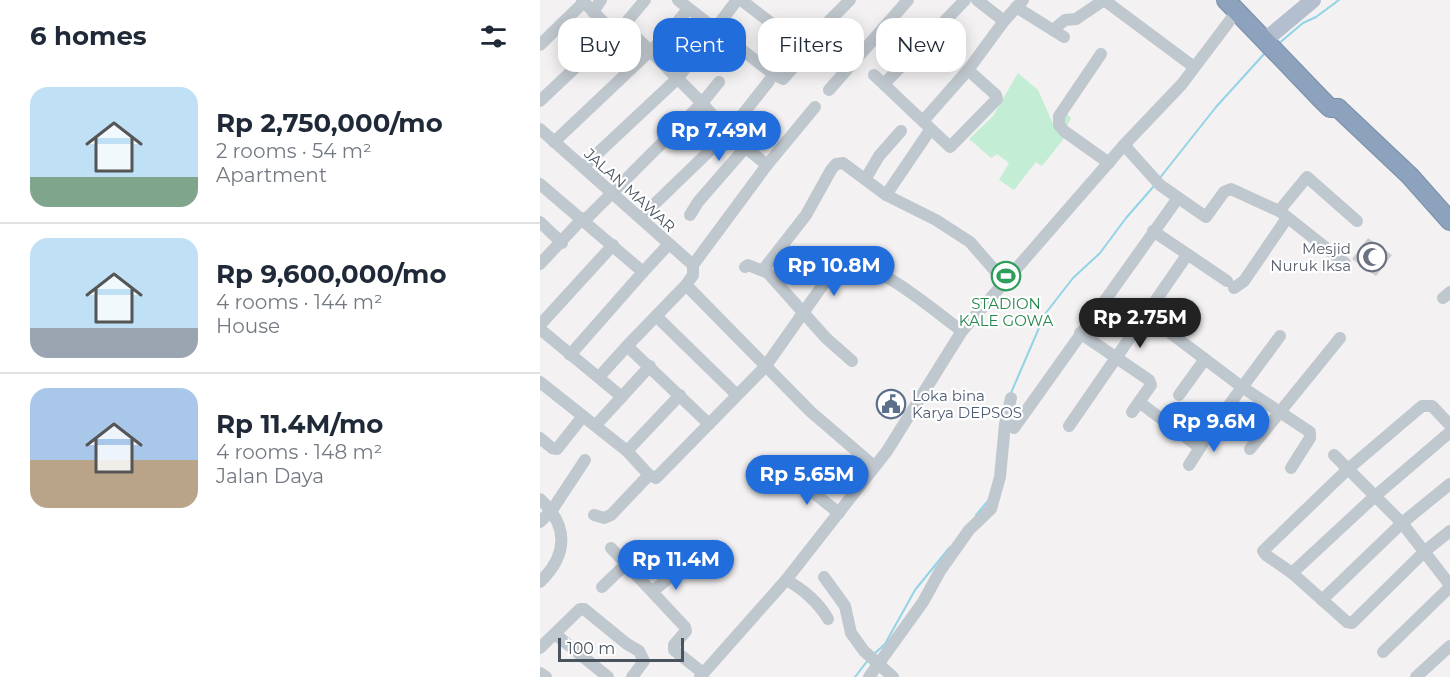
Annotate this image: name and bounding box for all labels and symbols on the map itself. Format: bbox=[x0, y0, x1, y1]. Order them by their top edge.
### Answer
pin: Rp 7.49M bbox=[657, 111, 781, 162]
street label: JALAN MAWAR bbox=[580, 143, 680, 236]
place label: Mesjid Nuruk Iksa bbox=[1270, 239, 1351, 275]
mosque icon: Mesjid Nuruk Iksa bbox=[1356, 241, 1388, 273]
pin: Rp 10.8M bbox=[772, 246, 896, 297]
sports icon: STADION KALE GOWA bbox=[990, 260, 1022, 292]
place label: STADION KALE GOWA bbox=[959, 294, 1054, 330]
pin: Rp 2.75M bbox=[1078, 298, 1202, 349]
place label: Loka bina Karya DEPSOS bbox=[912, 386, 1022, 422]
public building icon: Loka bina Karya DEPSOS bbox=[875, 388, 907, 420]
pin: Rp 9.6M bbox=[1159, 402, 1269, 453]
pin: Rp 5.65M bbox=[745, 455, 869, 506]
pin: Rp 11.4M bbox=[614, 540, 738, 591]
scale bar bbox=[558, 635, 684, 662]

